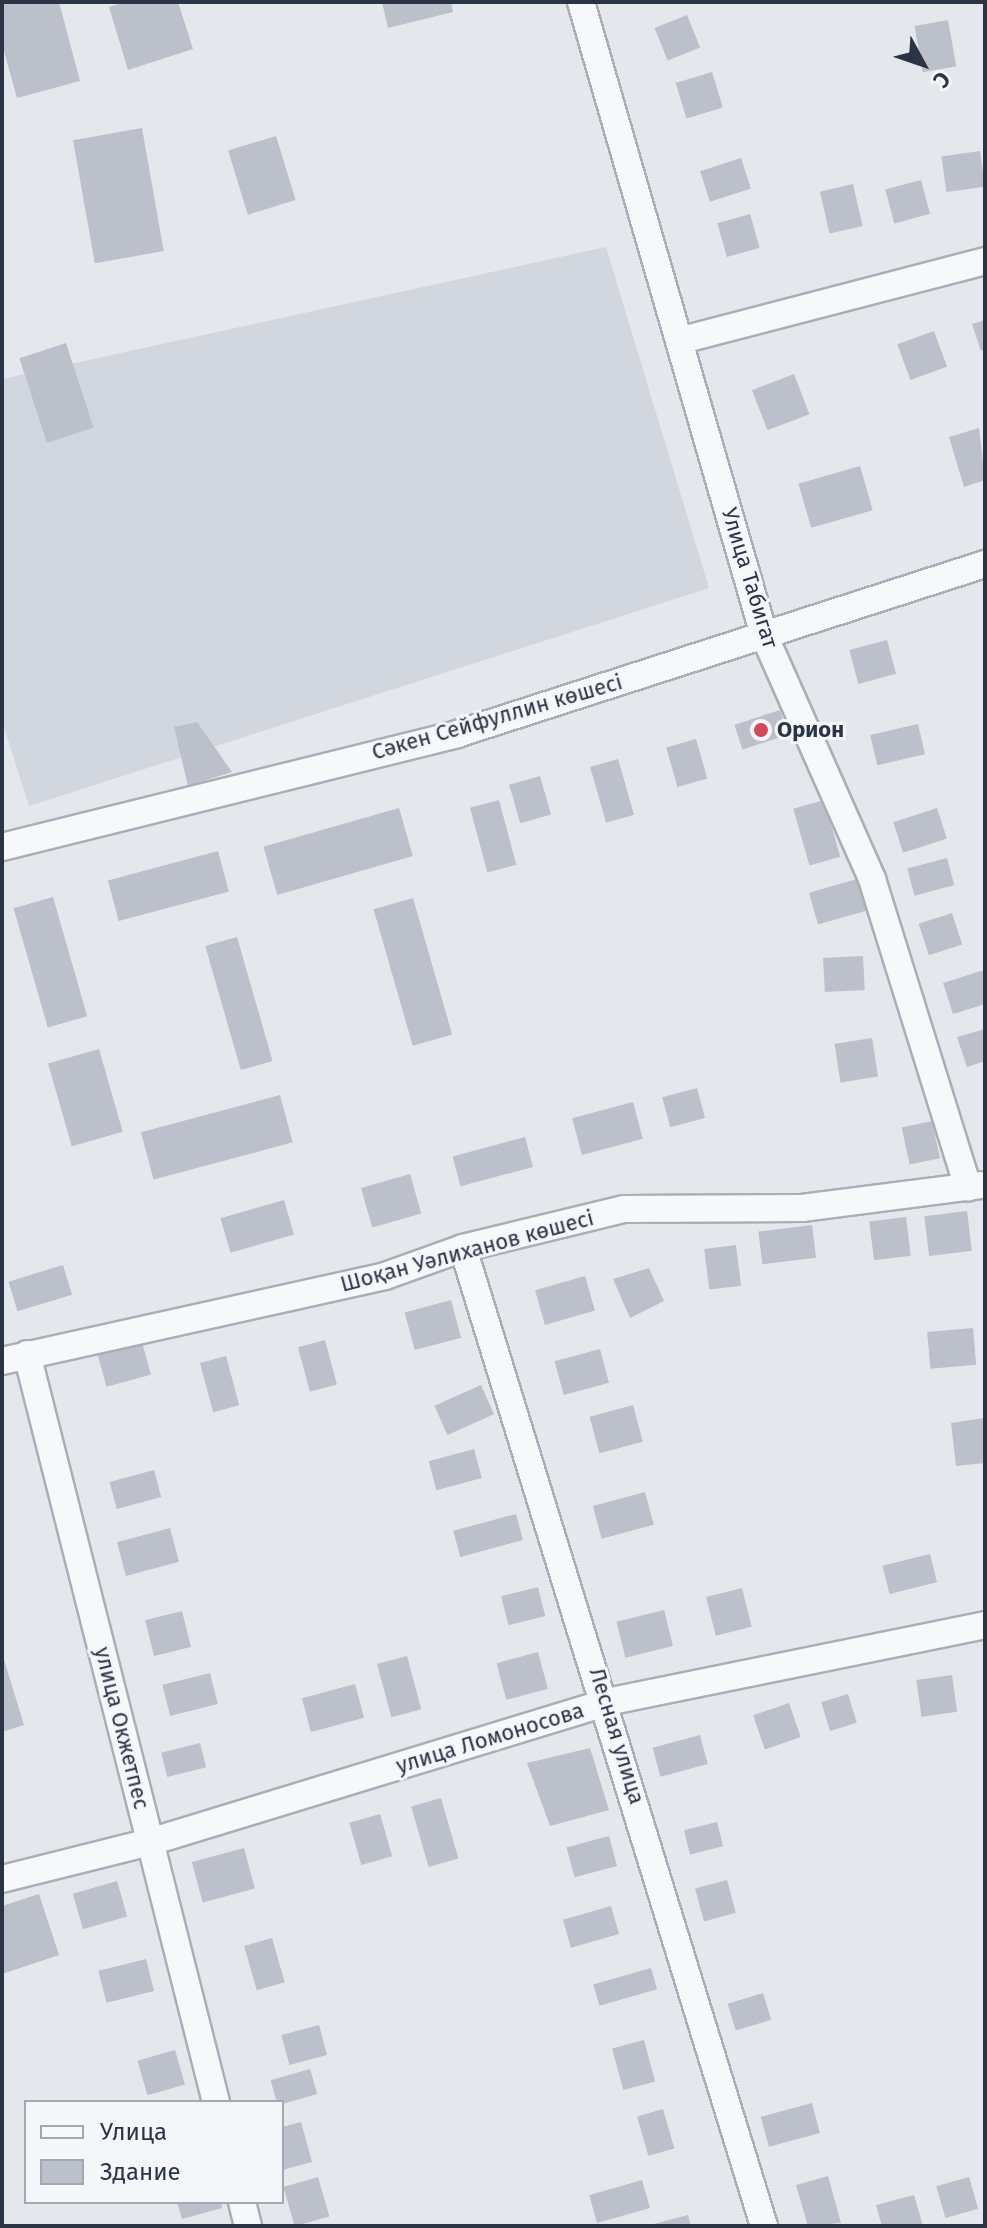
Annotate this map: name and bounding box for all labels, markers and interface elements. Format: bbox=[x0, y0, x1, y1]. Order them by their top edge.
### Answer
north arrow bbox=[883, 24, 963, 104]
text: С bbox=[927, 66, 956, 93]
street label: Улица Табигат bbox=[716, 505, 784, 651]
street label: Сәкен Сейфуллин көшесі bbox=[369, 669, 625, 765]
place label: Орион bbox=[777, 717, 844, 743]
marker: Орион bbox=[752, 721, 770, 739]
street label: Шоқан Уәлиханов көшесі bbox=[337, 1204, 597, 1298]
street label: улица Окжетпес bbox=[89, 1644, 155, 1812]
street label: Лесная улица bbox=[584, 1665, 650, 1807]
street label: улица Ломоносова bbox=[393, 1697, 587, 1779]
legend bbox=[24, 2100, 284, 2204]
text: Улица bbox=[100, 2118, 167, 2146]
text: Здание bbox=[100, 2158, 181, 2186]

